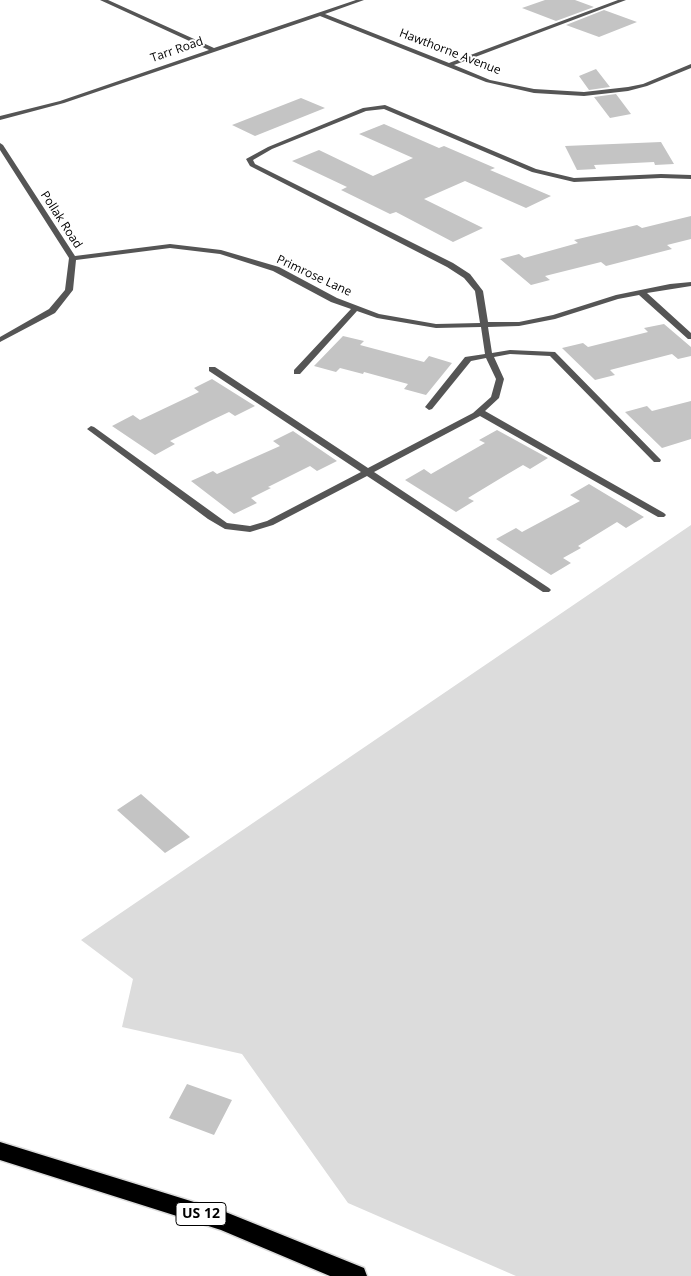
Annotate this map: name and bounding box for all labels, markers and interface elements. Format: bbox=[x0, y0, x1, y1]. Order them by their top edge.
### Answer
street label: Hawthorne Avenue bbox=[397, 26, 503, 78]
street label: Tarr Road bbox=[149, 34, 205, 66]
street label: Pollak Road bbox=[37, 189, 85, 251]
street label: Primrose Lane bbox=[274, 252, 354, 300]
road number: US 12 bbox=[176, 1202, 226, 1226]

